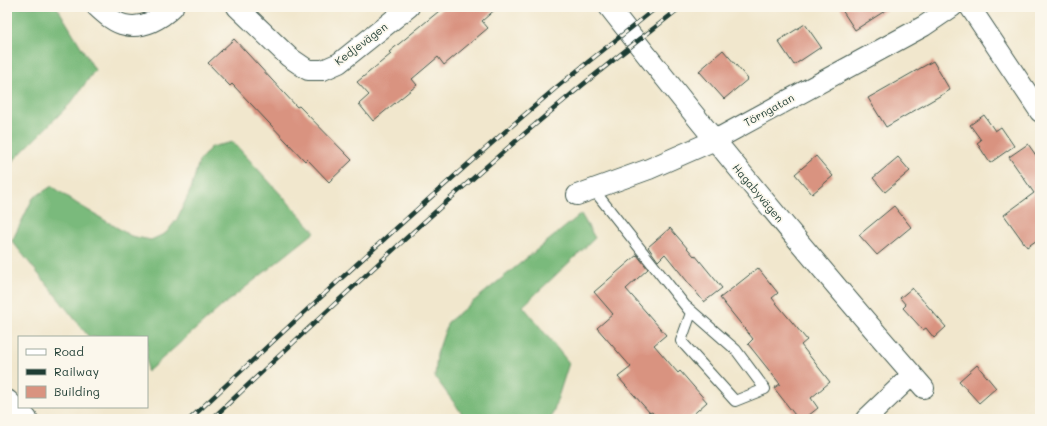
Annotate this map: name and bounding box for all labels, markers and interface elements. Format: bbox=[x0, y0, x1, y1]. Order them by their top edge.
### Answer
street label: Kedjevägen bbox=[331, 19, 390, 68]
street label: Törngatan bbox=[741, 90, 797, 130]
street label: Hagabyvägen bbox=[729, 160, 787, 225]
legend bbox=[18, 336, 148, 408]
text: Road bbox=[54, 343, 84, 359]
text: Railway bbox=[54, 363, 99, 379]
text: Building bbox=[54, 383, 100, 399]

